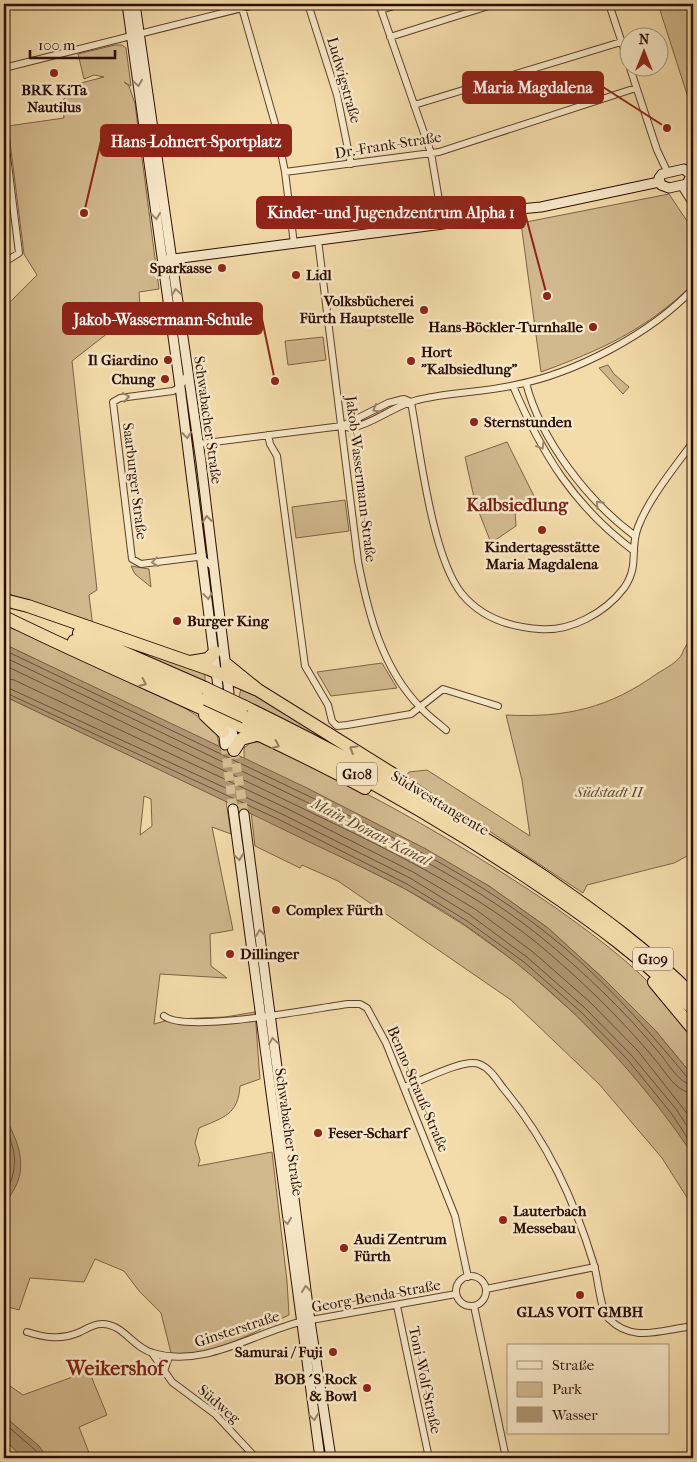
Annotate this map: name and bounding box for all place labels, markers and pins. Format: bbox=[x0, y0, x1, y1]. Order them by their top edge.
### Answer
marker: BRK KiTa Nautilus bbox=[48, 67, 60, 79]
callout: Maria Magdalena bbox=[463, 72, 603, 103]
place label: BRK KiTa Nautilus bbox=[21, 81, 88, 116]
callout: Hans-Lohnert-Sportplatz bbox=[101, 125, 291, 156]
callout: Kinder- und Jugendzentrum Alpha 1 bbox=[257, 197, 525, 228]
place label: Sparkasse bbox=[150, 259, 213, 277]
marker: Sparkasse bbox=[216, 262, 228, 274]
place label: Lidl bbox=[306, 266, 333, 284]
marker: Lidl bbox=[290, 269, 302, 281]
place label: Volksbücherei Fürth Hauptstelle bbox=[298, 292, 415, 327]
callout: Jakob-Wassermann-Schule bbox=[63, 303, 262, 334]
marker: Volksbücherei Fürth Hauptstelle bbox=[418, 304, 430, 316]
place label: Hans-Böckler-Turnhalle bbox=[428, 318, 584, 336]
marker: Hans-Böckler-Turnhalle bbox=[587, 321, 599, 333]
place label: Hort "Kalbsiedlung" bbox=[421, 343, 517, 378]
place label: Il Giardino bbox=[88, 351, 158, 369]
marker: Il Giardino bbox=[162, 354, 174, 366]
marker: Hort "Kalbsiedlung" bbox=[405, 355, 417, 367]
place label: Chung bbox=[111, 370, 156, 388]
marker: Chung bbox=[159, 373, 171, 385]
place label: Sternstunden bbox=[484, 413, 572, 431]
marker: Sternstunden bbox=[468, 416, 480, 428]
marker: Kindertagesstätte Maria Magdalena bbox=[536, 524, 548, 536]
place label: Kindertagesstätte Maria Magdalena bbox=[484, 538, 600, 573]
place label: Burger King bbox=[187, 612, 270, 630]
marker: Burger King bbox=[171, 615, 183, 627]
place label: Complex Fürth bbox=[286, 901, 384, 919]
marker: Complex Fürth bbox=[270, 904, 282, 916]
place label: Dillinger bbox=[240, 945, 300, 963]
marker: Dillinger bbox=[224, 948, 236, 960]
place label: Feser-Scharf bbox=[327, 1124, 412, 1142]
marker: Feser-Scharf bbox=[312, 1127, 324, 1139]
place label: Lauterbach Messebau bbox=[512, 1202, 587, 1237]
marker: Lauterbach Messebau bbox=[497, 1214, 509, 1226]
place label: Audi Zentrum Fürth bbox=[353, 1230, 447, 1265]
marker: Audi Zentrum Fürth bbox=[338, 1242, 350, 1254]
marker: GLAS VOIT GMBH bbox=[574, 1289, 586, 1301]
place label: GLAS VOIT GMBH bbox=[517, 1303, 644, 1321]
place label: Samurai / Fuji bbox=[235, 1343, 324, 1361]
marker: Samurai / Fuji bbox=[327, 1346, 339, 1358]
place label: BOB´S Rock & Bowl bbox=[274, 1370, 358, 1405]
marker: BOB´S Rock & Bowl bbox=[361, 1382, 373, 1394]

